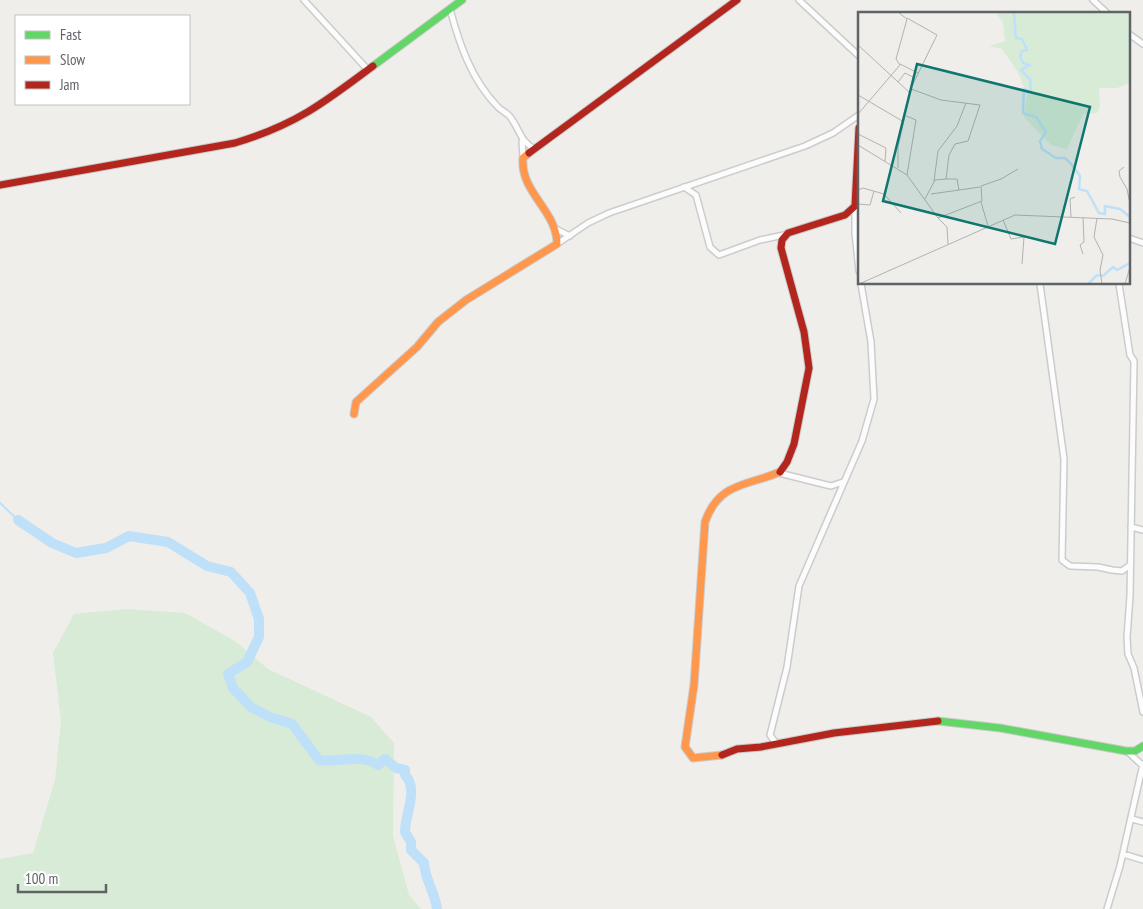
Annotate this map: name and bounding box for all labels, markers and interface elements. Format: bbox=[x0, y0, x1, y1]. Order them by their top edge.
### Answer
inset map bbox=[858, 12, 1130, 285]
legend bbox=[15, 15, 190, 105]
text: Fast bbox=[60, 25, 81, 44]
text: Slow bbox=[60, 50, 85, 69]
text: Jam bbox=[59, 75, 79, 94]
scale bar bbox=[18, 862, 105, 894]
text: 100 m bbox=[25, 869, 58, 888]

